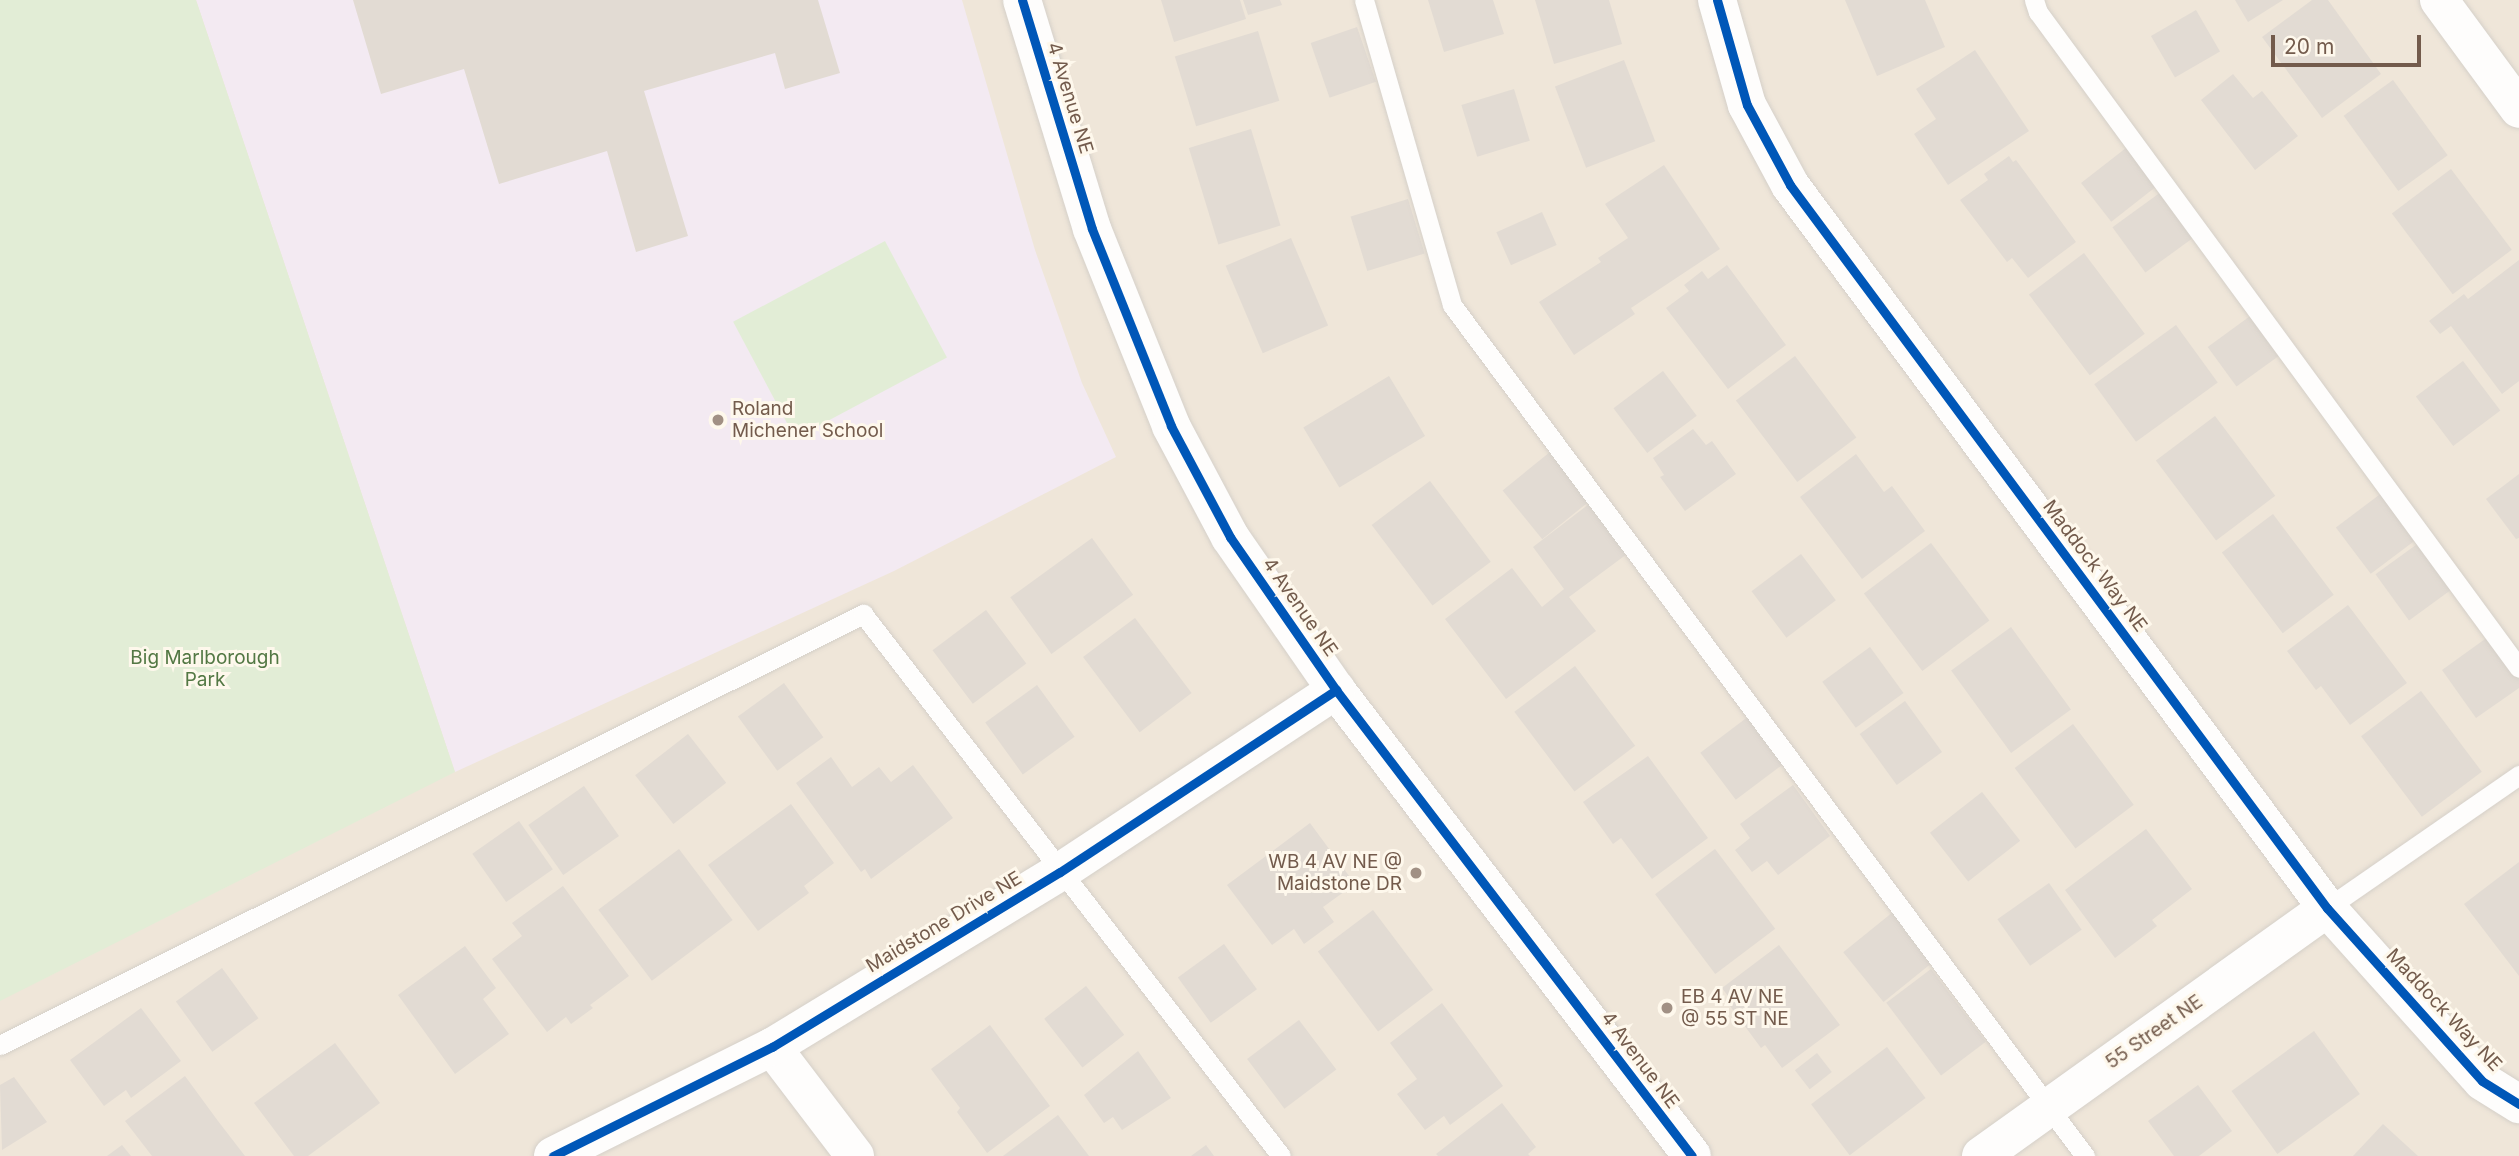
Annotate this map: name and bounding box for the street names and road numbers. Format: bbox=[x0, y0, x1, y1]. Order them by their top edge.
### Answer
street label: 4 Avenue NE bbox=[1042, 39, 1098, 157]
street label: Maddock Way NE bbox=[2038, 496, 2152, 636]
street label: 4 Avenue NE bbox=[1258, 553, 1342, 661]
street label: Maidstone Drive NE bbox=[862, 867, 1026, 977]
street label: Maddock Way NE bbox=[2381, 944, 2507, 1076]
street label: 55 Street NE bbox=[2101, 990, 2207, 1074]
street label: 4 Avenue NE bbox=[1596, 1007, 1684, 1113]

